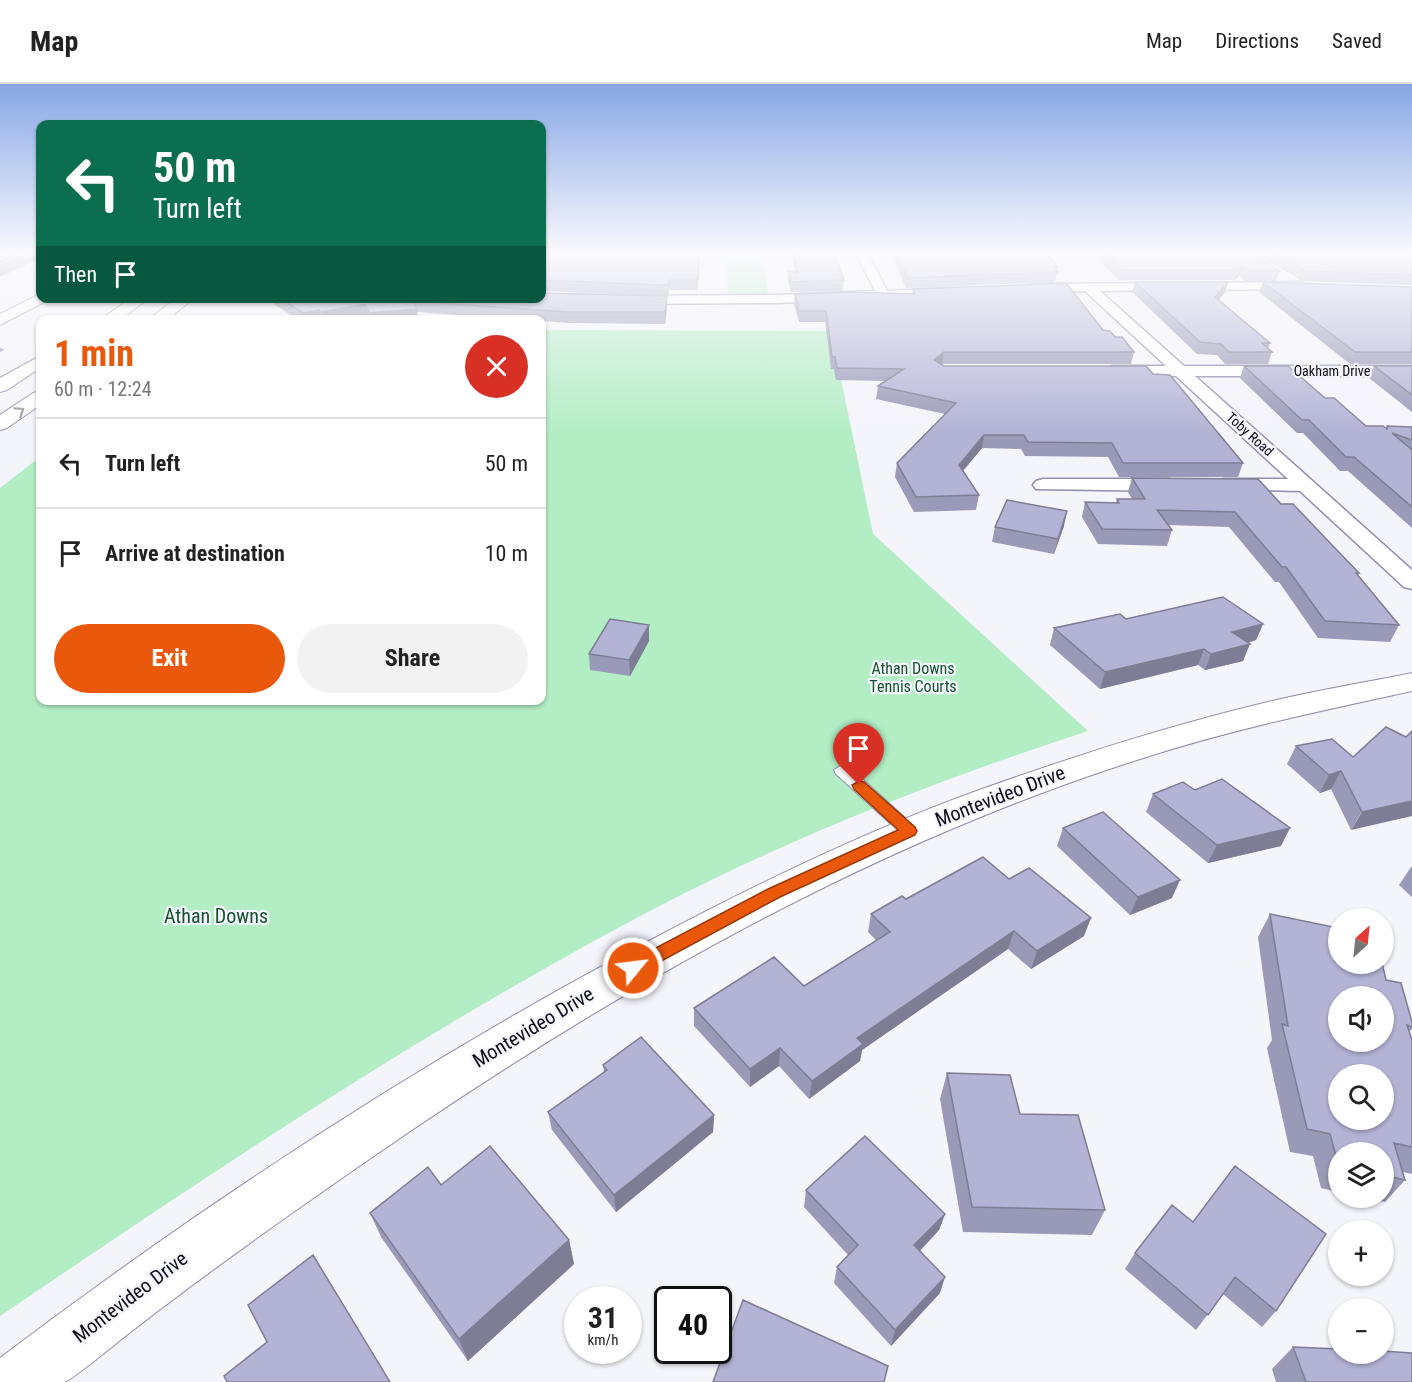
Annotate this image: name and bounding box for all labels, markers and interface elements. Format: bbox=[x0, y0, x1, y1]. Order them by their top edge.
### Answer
text: Map bbox=[30, 25, 78, 58]
text: Map bbox=[1146, 29, 1182, 53]
text: Directions bbox=[1215, 29, 1299, 53]
text: Saved bbox=[1332, 29, 1382, 53]
text: 50 m bbox=[153, 143, 236, 192]
icon: left bbox=[54, 144, 132, 222]
text: Turn left bbox=[153, 193, 242, 225]
icon: arrive bbox=[109, 258, 142, 291]
text: Then bbox=[54, 262, 97, 287]
text: 1 min bbox=[54, 333, 134, 375]
button: close bbox=[465, 335, 528, 398]
street label: Oakham Drive bbox=[1294, 363, 1371, 379]
text: 60 m · 12:24 bbox=[54, 377, 152, 401]
one-way arrow bbox=[14, 407, 25, 418]
street label: Toby Road bbox=[1223, 409, 1277, 459]
icon: left bbox=[54, 447, 87, 480]
text: Turn left bbox=[105, 451, 180, 476]
text: 50 m bbox=[485, 451, 528, 476]
icon: arrive bbox=[54, 537, 87, 570]
text: Arrive at destination bbox=[105, 541, 285, 566]
text: 10 m bbox=[485, 541, 528, 566]
button: Exit bbox=[54, 624, 285, 693]
button: Share bbox=[297, 624, 528, 693]
park label: Athan Downs Tennis Courts bbox=[869, 659, 957, 696]
pin bbox=[833, 723, 884, 785]
icon: arrive bbox=[842, 732, 875, 765]
street label: Montevideo Drive bbox=[932, 760, 1068, 832]
park label: Athan Downs bbox=[164, 904, 268, 928]
north arrow bbox=[1328, 908, 1394, 974]
map controls bbox=[1328, 908, 1394, 1364]
position arrow bbox=[601, 936, 665, 1000]
street label: Montevideo Drive bbox=[468, 981, 598, 1073]
button: sound bbox=[1328, 986, 1394, 1052]
button: search bbox=[1328, 1064, 1394, 1130]
button: layers bbox=[1328, 1142, 1394, 1208]
button: + bbox=[1328, 1220, 1394, 1286]
street label: Montevideo Drive bbox=[68, 1246, 192, 1348]
speed limit sign: 40 bbox=[654, 1286, 732, 1364]
button: − bbox=[1328, 1298, 1394, 1364]
text: 31 bbox=[588, 1300, 618, 1335]
text: km/h bbox=[588, 1331, 618, 1349]

